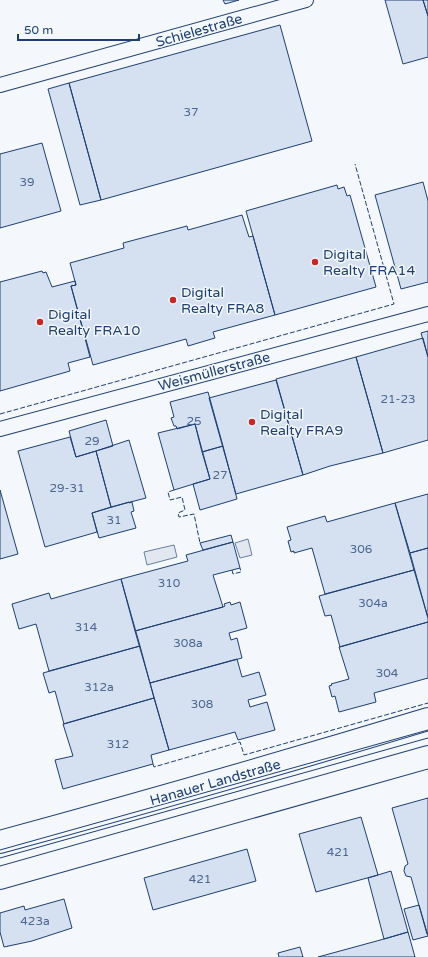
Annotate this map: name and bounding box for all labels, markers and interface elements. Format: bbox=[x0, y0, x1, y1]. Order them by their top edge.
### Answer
street label: Schielestraße bbox=[154, 10, 244, 51]
scale bar bbox=[18, 16, 139, 42]
text: 50 m bbox=[24, 23, 53, 37]
house number: 37 bbox=[183, 105, 199, 119]
house number: 39 bbox=[19, 175, 35, 189]
place label: Digital Realty FRA14 bbox=[323, 246, 415, 279]
marker: Digital Realty FRA14 bbox=[310, 257, 320, 267]
place label: Digital Realty FRA8 bbox=[181, 284, 265, 317]
marker: Digital Realty FRA8 bbox=[168, 295, 178, 305]
place label: Digital Realty FRA10 bbox=[48, 306, 140, 339]
marker: Digital Realty FRA10 bbox=[35, 317, 45, 327]
street label: Weismüllerstraße bbox=[156, 348, 272, 395]
house number: 21-23 bbox=[380, 392, 416, 406]
place label: Digital Realty FRA9 bbox=[260, 406, 343, 439]
house number: 25 bbox=[186, 414, 202, 428]
marker: Digital Realty FRA9 bbox=[247, 417, 257, 427]
house number: 29 bbox=[84, 434, 100, 448]
house number: 27 bbox=[212, 468, 228, 482]
house number: 29-31 bbox=[49, 481, 85, 495]
house number: 31 bbox=[106, 513, 122, 527]
house number: 306 bbox=[350, 542, 372, 556]
house number: 310 bbox=[158, 576, 181, 590]
house number: 304a bbox=[358, 596, 388, 610]
house number: 314 bbox=[75, 620, 98, 634]
house number: 308a bbox=[173, 636, 203, 650]
house number: 304 bbox=[376, 666, 399, 680]
house number: 312a bbox=[84, 680, 114, 694]
house number: 308 bbox=[191, 697, 213, 711]
house number: 312 bbox=[107, 737, 129, 751]
street label: Hanauer Landstraße bbox=[148, 756, 283, 809]
house number: 421 bbox=[327, 845, 349, 859]
house number: 421 bbox=[189, 872, 211, 886]
house number: 423a bbox=[20, 914, 50, 928]

